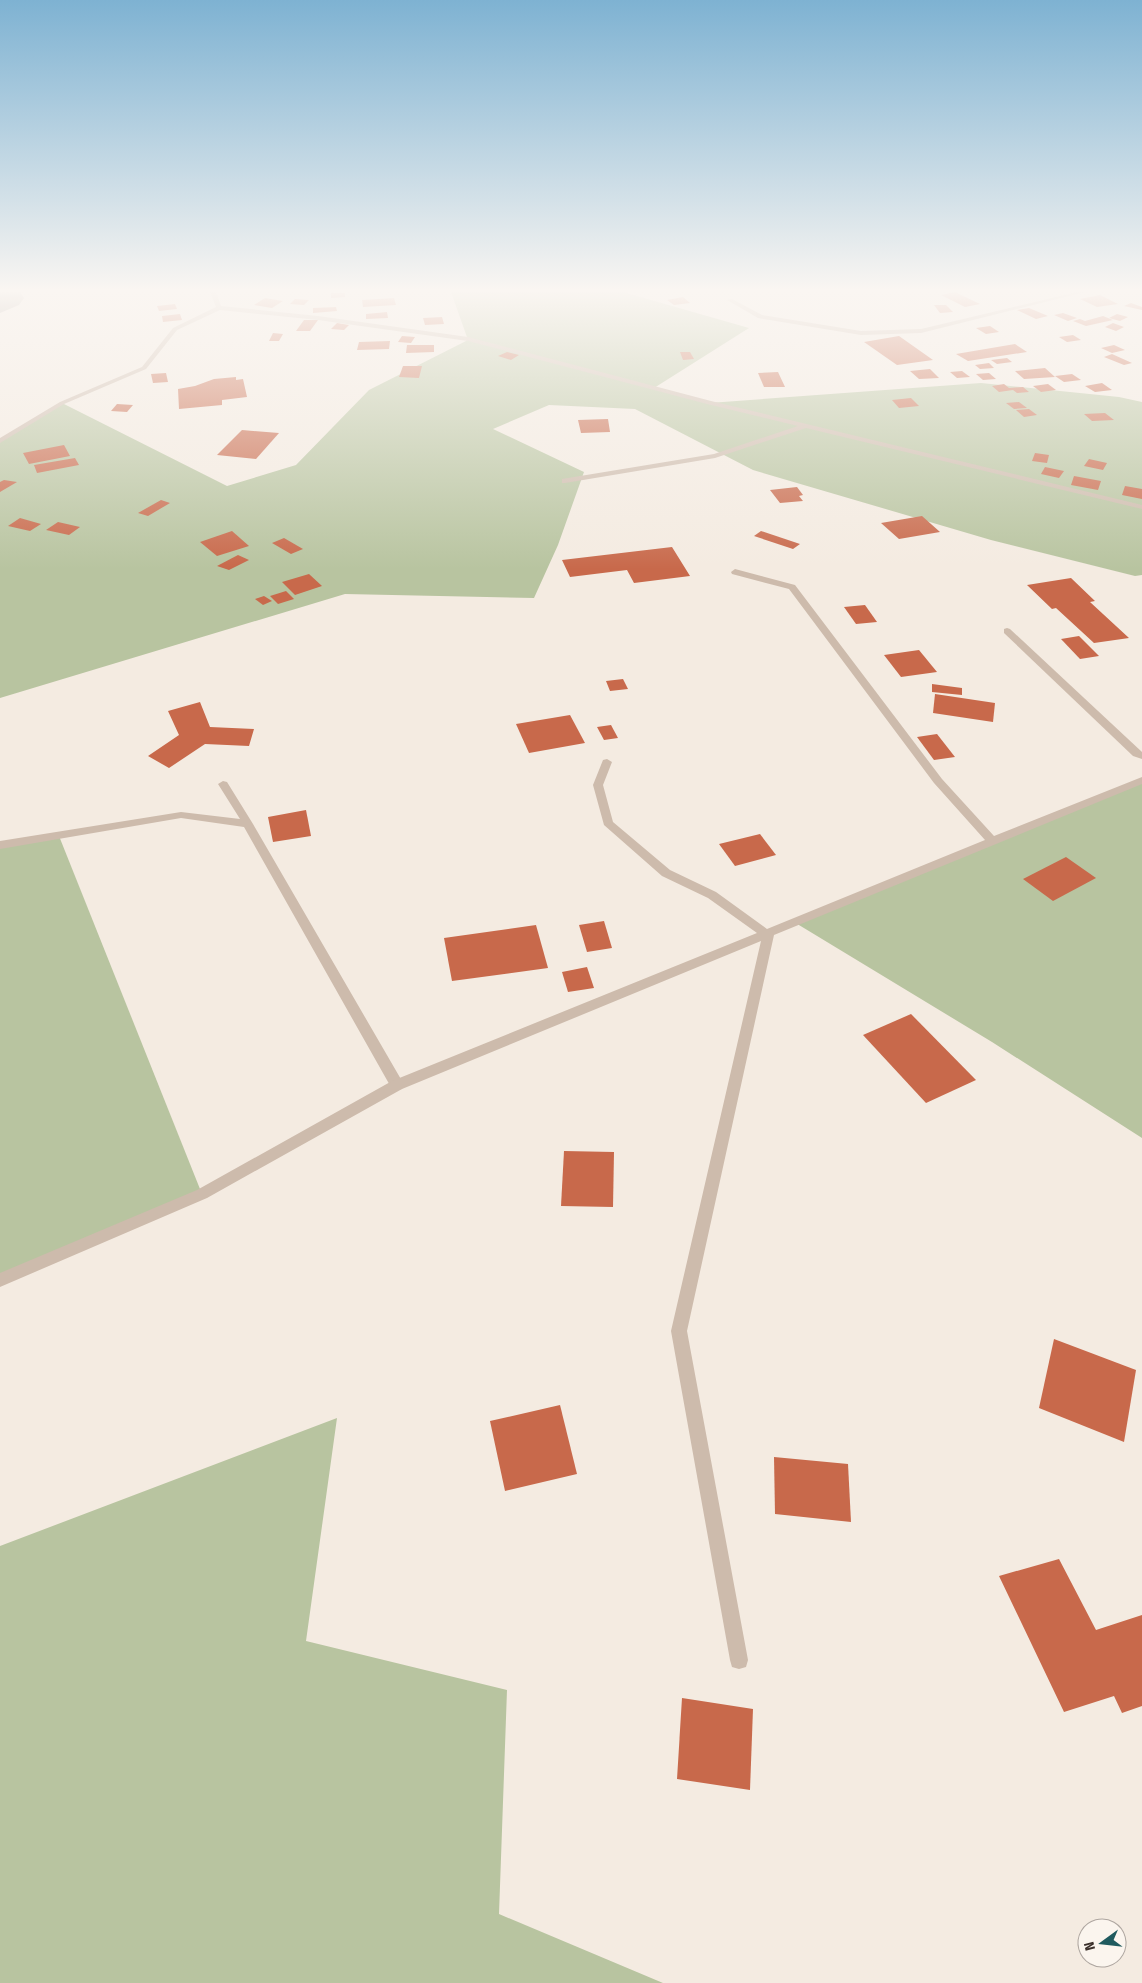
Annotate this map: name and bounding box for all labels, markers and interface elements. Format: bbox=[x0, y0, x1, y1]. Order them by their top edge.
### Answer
north arrow bbox=[1077, 1918, 1127, 1968]
text: N bbox=[1081, 1940, 1099, 1952]

